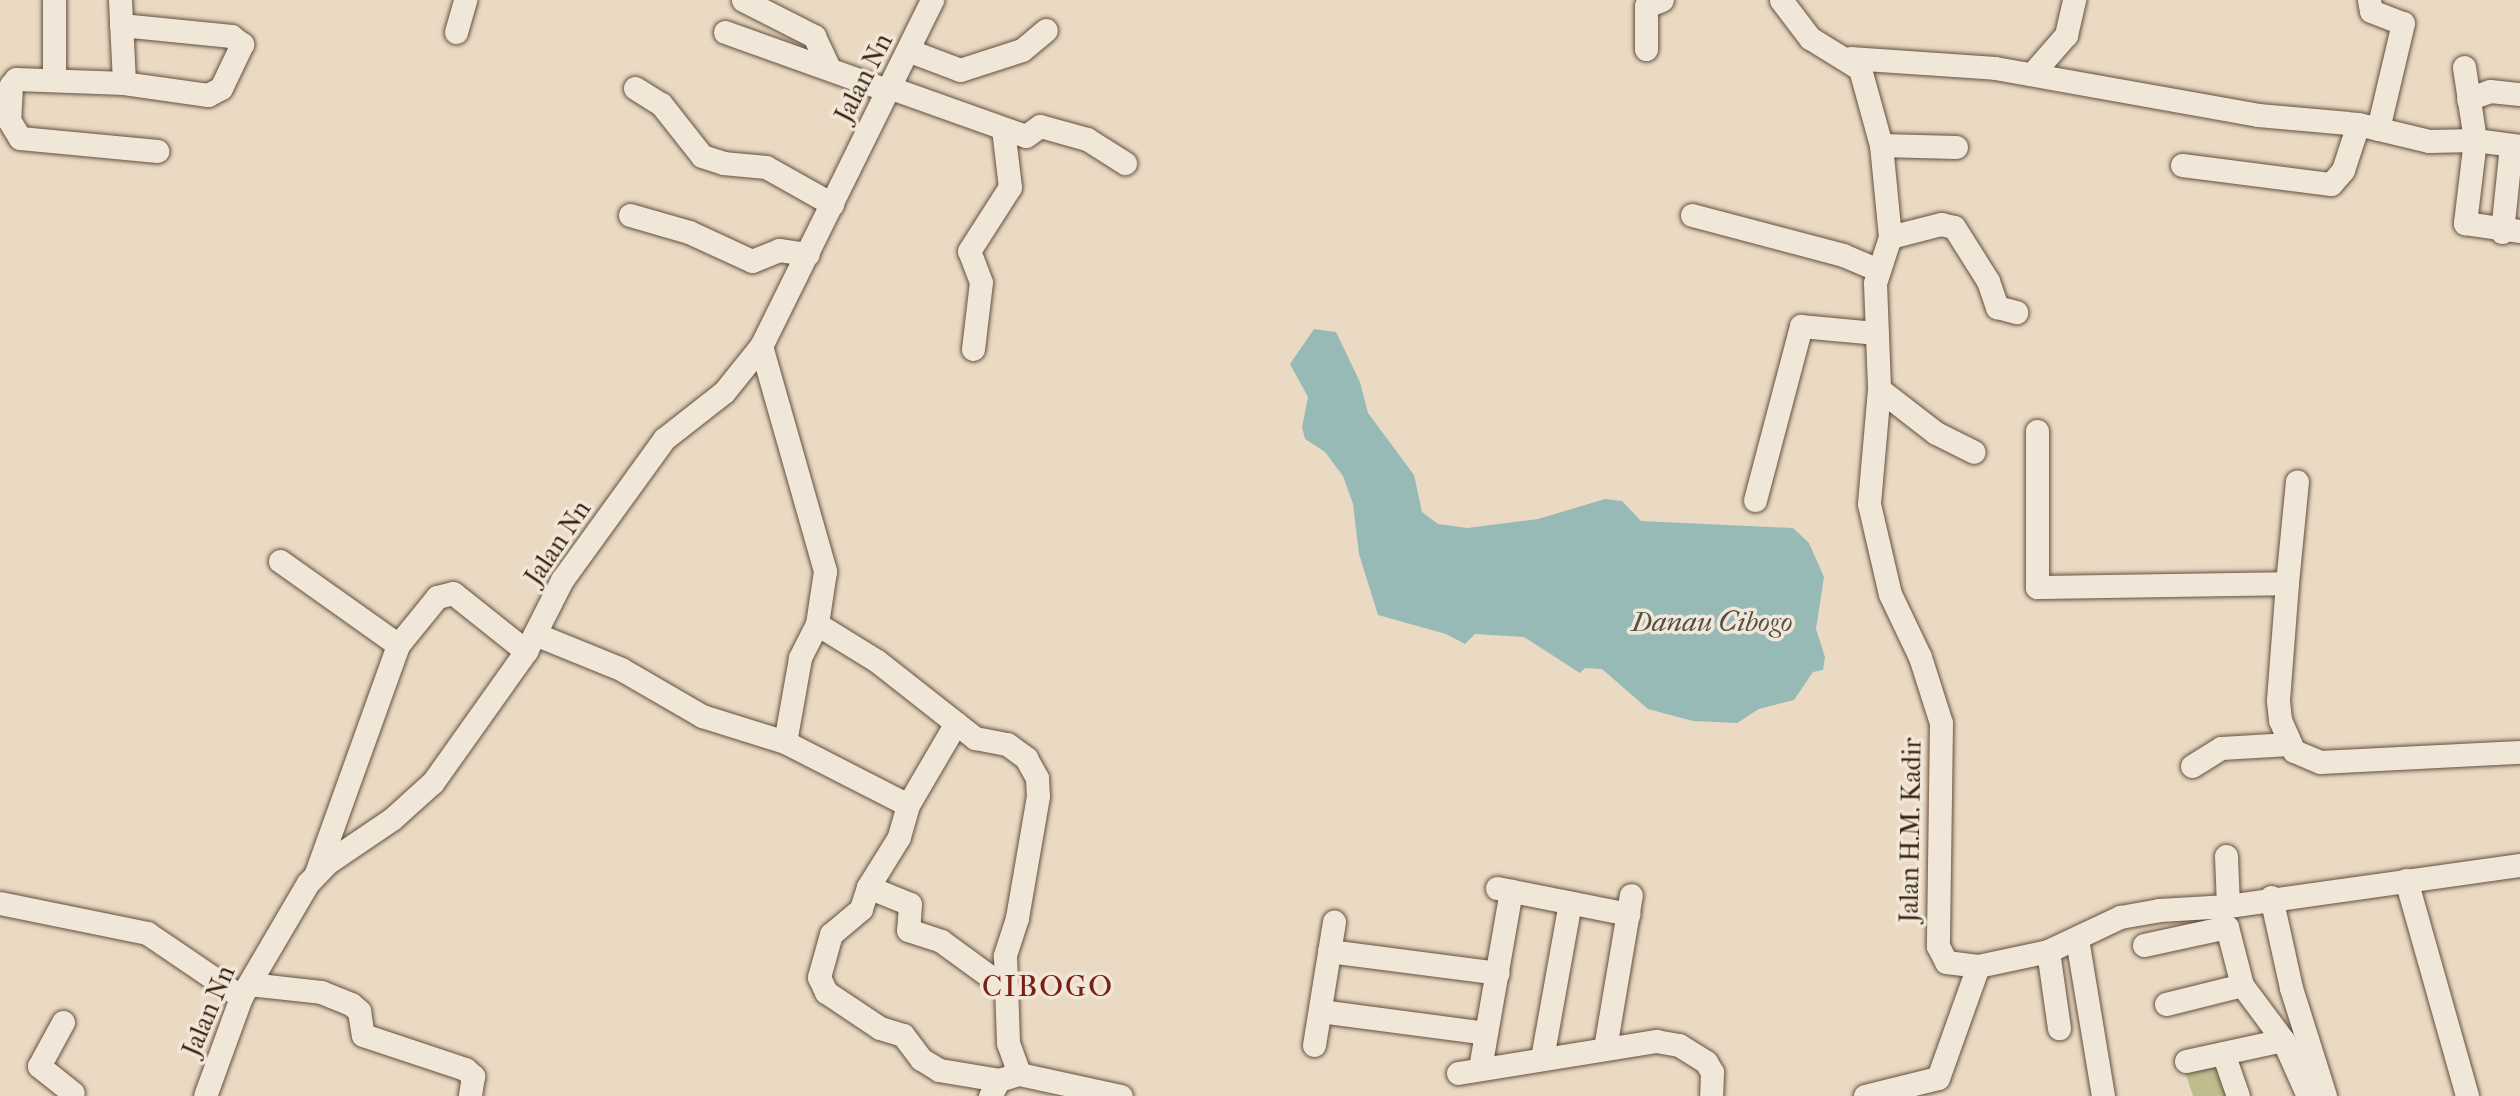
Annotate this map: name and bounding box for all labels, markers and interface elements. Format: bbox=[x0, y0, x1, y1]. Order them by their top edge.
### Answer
street label: Jalan Nn bbox=[828, 28, 900, 128]
street label: Jalan Nn bbox=[518, 495, 598, 591]
water label: Danau Cibogo bbox=[1632, 605, 1792, 639]
street label: Jalan H.M. Kadir bbox=[1894, 737, 1928, 923]
street label: Jalan Nn bbox=[176, 961, 242, 1061]
district label: CIBOGO bbox=[983, 969, 1113, 1005]

